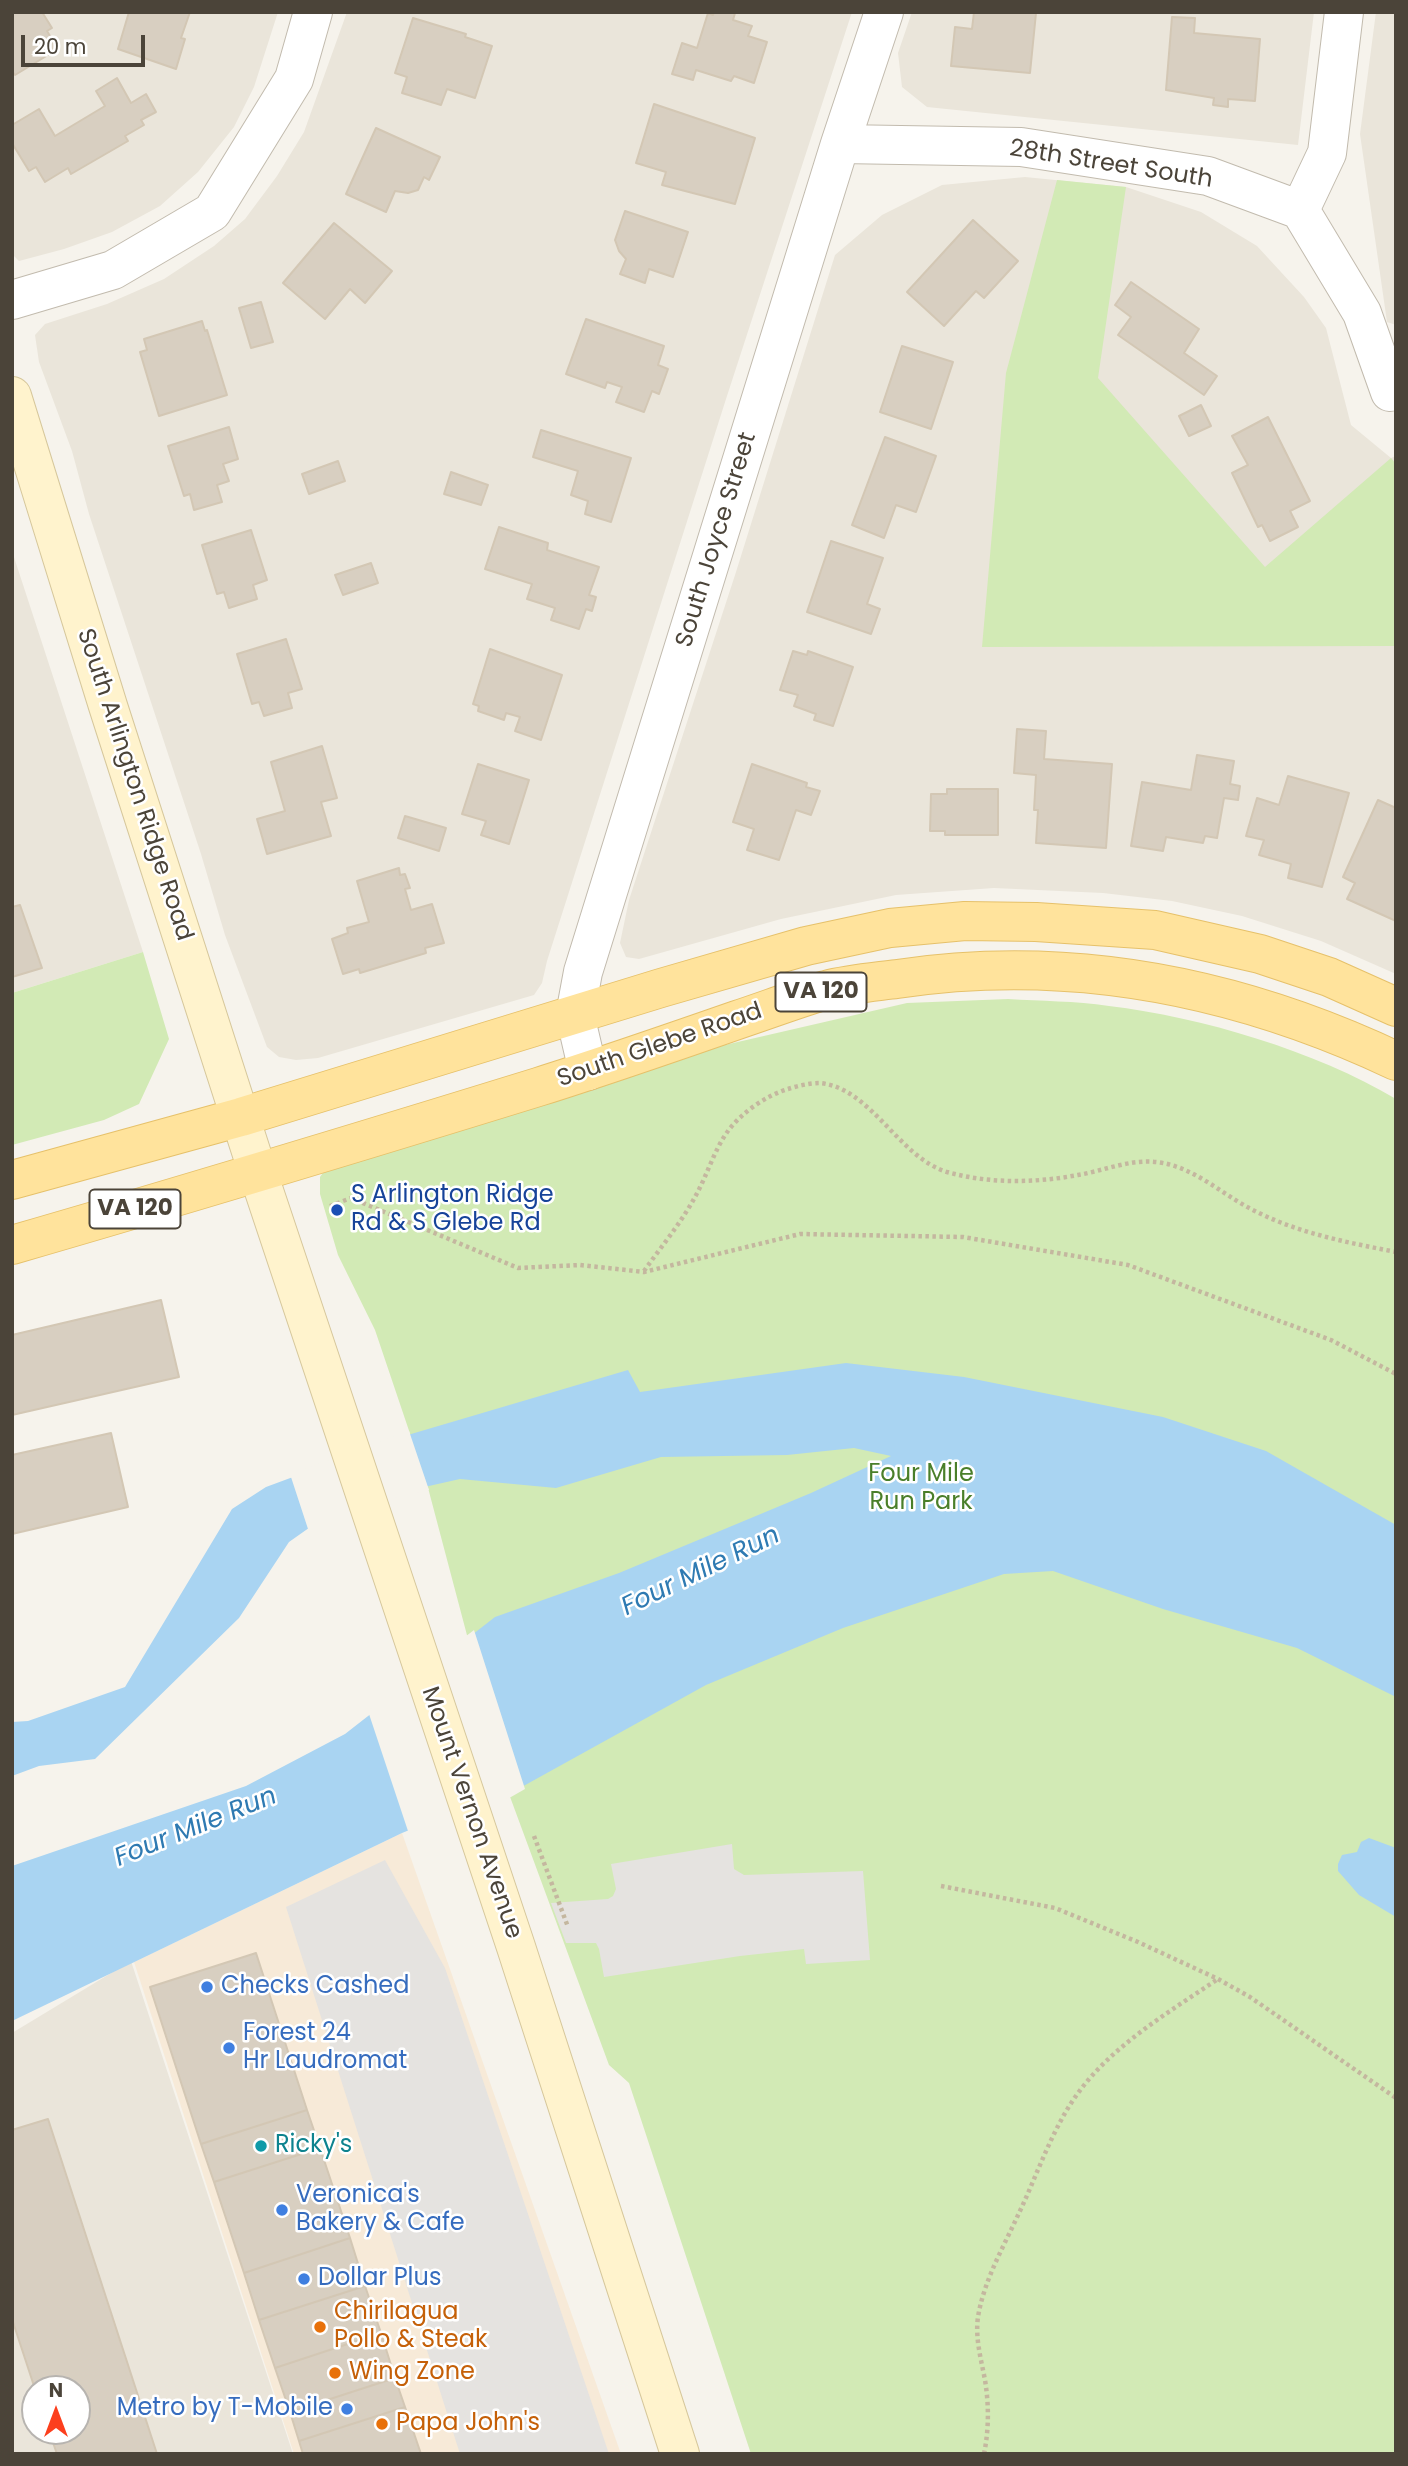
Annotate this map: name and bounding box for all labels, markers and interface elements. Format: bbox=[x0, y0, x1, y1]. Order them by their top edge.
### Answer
scale bar bbox=[24, 21, 149, 65]
text: 20 m bbox=[34, 32, 87, 61]
street label: 28th Street South bbox=[1007, 135, 1215, 195]
street label: South Joyce Street bbox=[671, 429, 763, 651]
street label: South Arlington Ridge Road bbox=[70, 625, 198, 945]
road number: VA 120 bbox=[776, 973, 866, 1012]
street label: South Glebe Road bbox=[554, 997, 766, 1095]
place label: S Arlington Ridge Rd & S Glebe Rd bbox=[351, 1182, 554, 1238]
road number: VA 120 bbox=[90, 1190, 180, 1228]
marker: S Arlington Ridge Rd & S Glebe Rd bbox=[329, 1202, 345, 1218]
park label: Four Mile Run Park bbox=[868, 1461, 974, 1517]
water label: Four Mile Run bbox=[617, 1520, 785, 1624]
street label: Mount Vernon Avenue bbox=[414, 1683, 528, 1943]
water label: Four Mile Run bbox=[110, 1781, 282, 1875]
place label: Checks Cashed bbox=[221, 1973, 409, 2001]
marker: Checks Cashed bbox=[199, 1979, 215, 1995]
place label: Forest 24 Hr Laudromat bbox=[243, 2020, 407, 2076]
marker: Forest 24 Hr Laudromat bbox=[221, 2040, 237, 2056]
place label: Ricky's bbox=[275, 2132, 352, 2160]
marker: Ricky's bbox=[253, 2138, 269, 2154]
place label: Veronica's Bakery & Cafe bbox=[296, 2182, 465, 2238]
marker: Veronica's Bakery & Cafe bbox=[274, 2202, 290, 2218]
place label: Dollar Plus bbox=[318, 2265, 441, 2293]
marker: Dollar Plus bbox=[296, 2271, 312, 2287]
place label: Chirilagua Pollo & Steak bbox=[334, 2299, 487, 2355]
marker: Chirilagua Pollo & Steak bbox=[312, 2319, 328, 2335]
place label: Wing Zone bbox=[349, 2359, 475, 2387]
marker: Wing Zone bbox=[327, 2365, 343, 2381]
north arrow bbox=[21, 2375, 91, 2445]
text: N bbox=[49, 2377, 63, 2404]
place label: Metro by T-Mobile bbox=[117, 2395, 333, 2423]
marker: Metro by T-Mobile bbox=[339, 2401, 355, 2417]
place label: Papa John's bbox=[396, 2410, 540, 2438]
marker: Papa John's bbox=[374, 2416, 390, 2432]

